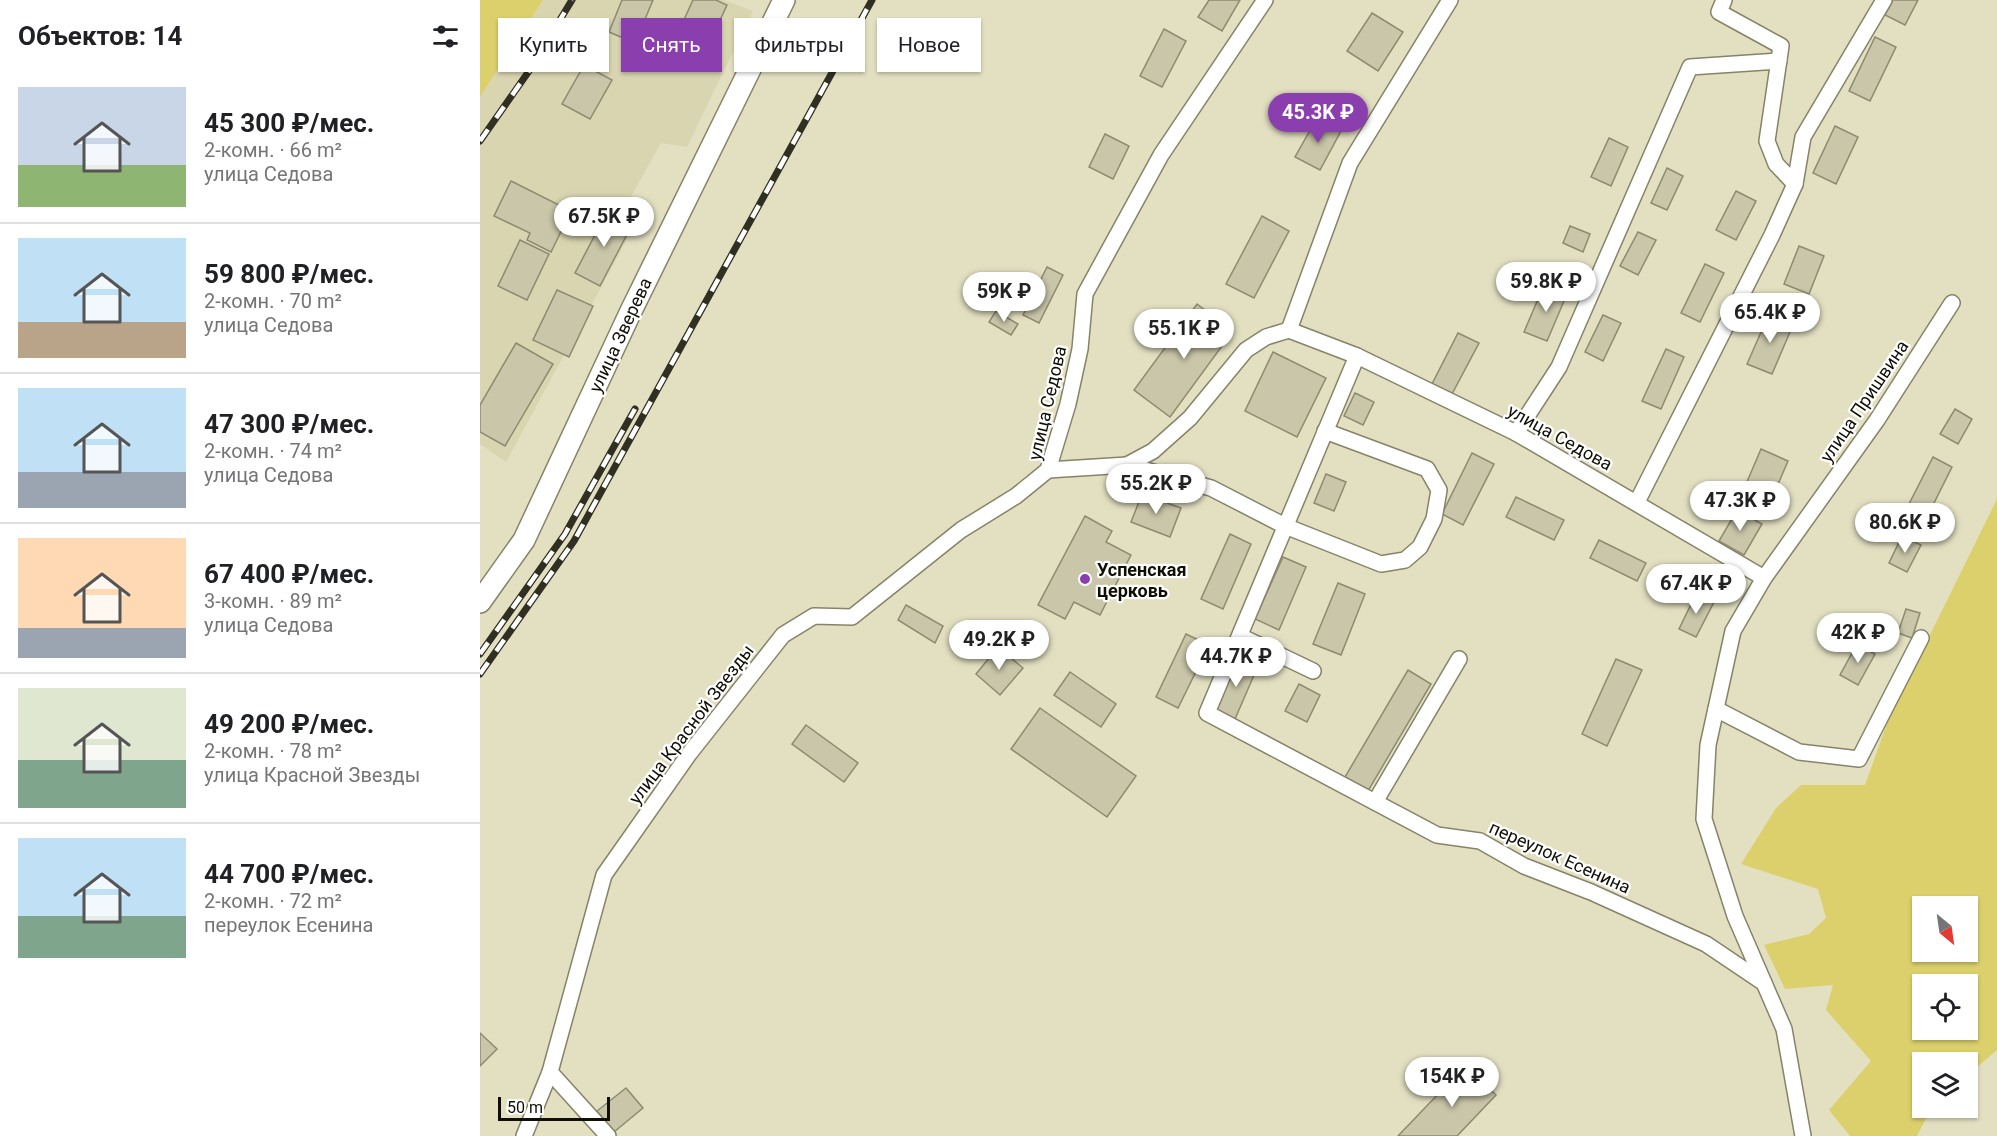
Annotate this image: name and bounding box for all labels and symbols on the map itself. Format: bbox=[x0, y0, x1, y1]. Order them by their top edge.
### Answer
pin: 45.3K ₽ bbox=[1263, 93, 1373, 144]
pin: 67.5K ₽ bbox=[549, 197, 659, 248]
pin: 59.8K ₽ bbox=[1491, 262, 1601, 313]
pin: 59K ₽ bbox=[962, 272, 1046, 323]
street label: улица Зверева bbox=[584, 274, 656, 396]
pin: 65.4K ₽ bbox=[1715, 293, 1825, 344]
pin: 55.1K ₽ bbox=[1129, 309, 1239, 360]
street label: улица Пришвина bbox=[1815, 336, 1913, 466]
street label: улица Седова bbox=[1024, 344, 1070, 462]
street label: улица Седова bbox=[1504, 400, 1616, 474]
pin: 55.2K ₽ bbox=[1101, 464, 1211, 515]
pin: 47.3K ₽ bbox=[1685, 481, 1795, 532]
pin: 80.6K ₽ bbox=[1850, 503, 1960, 554]
place label: Успенская церковь bbox=[1097, 559, 1186, 601]
pin: 67.4K ₽ bbox=[1641, 564, 1751, 615]
marker: Успенская церковь bbox=[1078, 572, 1092, 586]
pin: 42K ₽ bbox=[1816, 613, 1900, 664]
pin: 49.2K ₽ bbox=[944, 620, 1054, 671]
pin: 44.7K ₽ bbox=[1181, 637, 1291, 688]
street label: улица Красной Звезды bbox=[624, 640, 758, 808]
street label: переулок Есенина bbox=[1486, 816, 1634, 898]
north arrow bbox=[1912, 896, 1978, 962]
pin: 154K ₽ bbox=[1403, 1057, 1501, 1108]
scale bar bbox=[498, 1094, 610, 1122]

